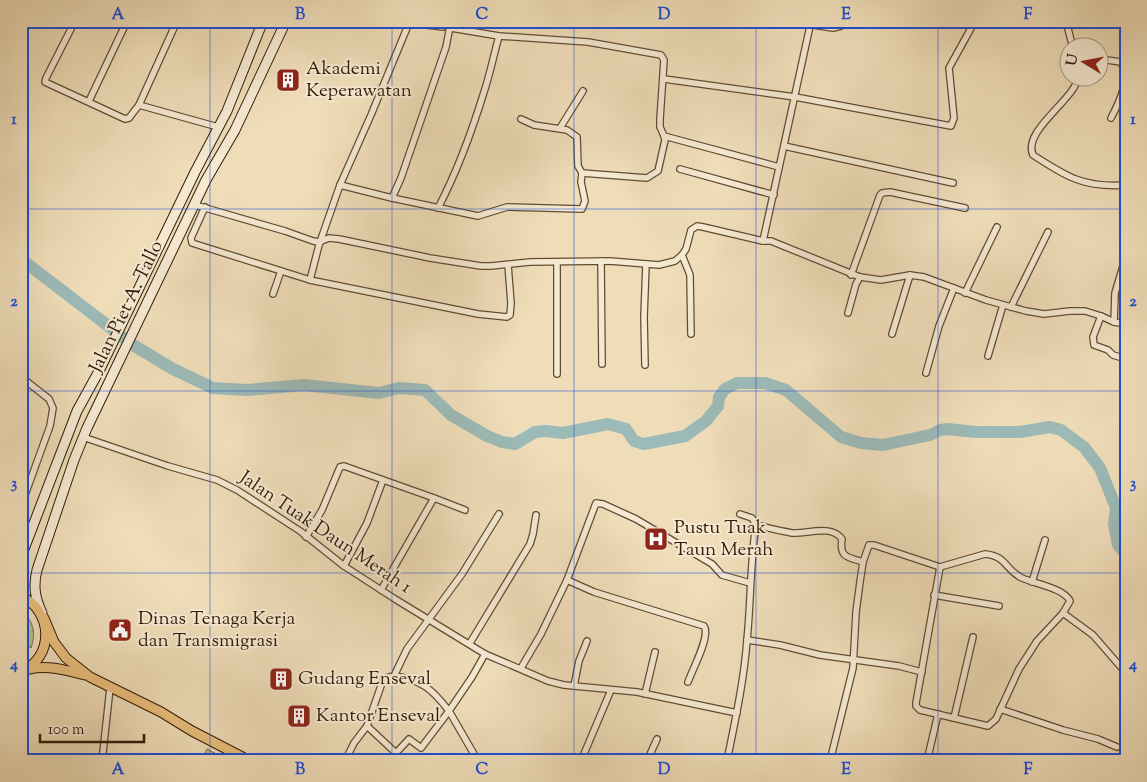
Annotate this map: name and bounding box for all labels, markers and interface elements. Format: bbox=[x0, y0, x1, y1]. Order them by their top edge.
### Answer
text: A bbox=[112, 4, 125, 27]
text: B bbox=[295, 4, 305, 27]
text: C bbox=[476, 4, 489, 27]
text: D bbox=[658, 4, 671, 27]
text: E bbox=[841, 4, 851, 27]
text: F bbox=[1024, 4, 1033, 27]
north arrow bbox=[1060, 38, 1110, 88]
text: U bbox=[1062, 52, 1084, 67]
place label: Akademi Keperawatan bbox=[306, 56, 412, 105]
building icon: Akademi Keperawatan bbox=[275, 67, 301, 93]
text: 1 bbox=[11, 109, 17, 132]
text: 1 bbox=[1130, 109, 1136, 132]
street label: Jalan Piet A. Tallo bbox=[83, 236, 171, 379]
text: 2 bbox=[10, 291, 18, 314]
text: 2 bbox=[1129, 291, 1137, 314]
street label: Jalan Tuak Daun Merah 1 bbox=[233, 465, 417, 601]
text: 3 bbox=[11, 473, 18, 496]
text: 3 bbox=[1130, 473, 1137, 496]
place label: Pustu Tuak Taun Merah bbox=[674, 515, 773, 564]
hospital icon: Pustu Tuak Taun Merah bbox=[643, 526, 669, 552]
place label: Dinas Tenaga Kerja dan Transmigrasi bbox=[138, 606, 296, 655]
public building icon: Dinas Tenaga Kerja dan Transmigrasi bbox=[107, 617, 133, 643]
text: 4 bbox=[9, 654, 18, 677]
text: 4 bbox=[1128, 654, 1137, 677]
building icon: Gudang Enseval bbox=[268, 666, 294, 692]
place label: Gudang Enseval bbox=[298, 666, 431, 693]
building icon: Kantor Enseval bbox=[286, 703, 312, 729]
place label: Kantor Enseval bbox=[316, 703, 440, 730]
scale bar bbox=[40, 712, 144, 744]
text: 100 m bbox=[48, 720, 85, 741]
text: A bbox=[112, 759, 125, 782]
text: B bbox=[295, 759, 305, 782]
text: C bbox=[476, 759, 489, 782]
text: D bbox=[658, 759, 671, 782]
text: E bbox=[841, 759, 851, 782]
text: F bbox=[1024, 759, 1033, 782]

